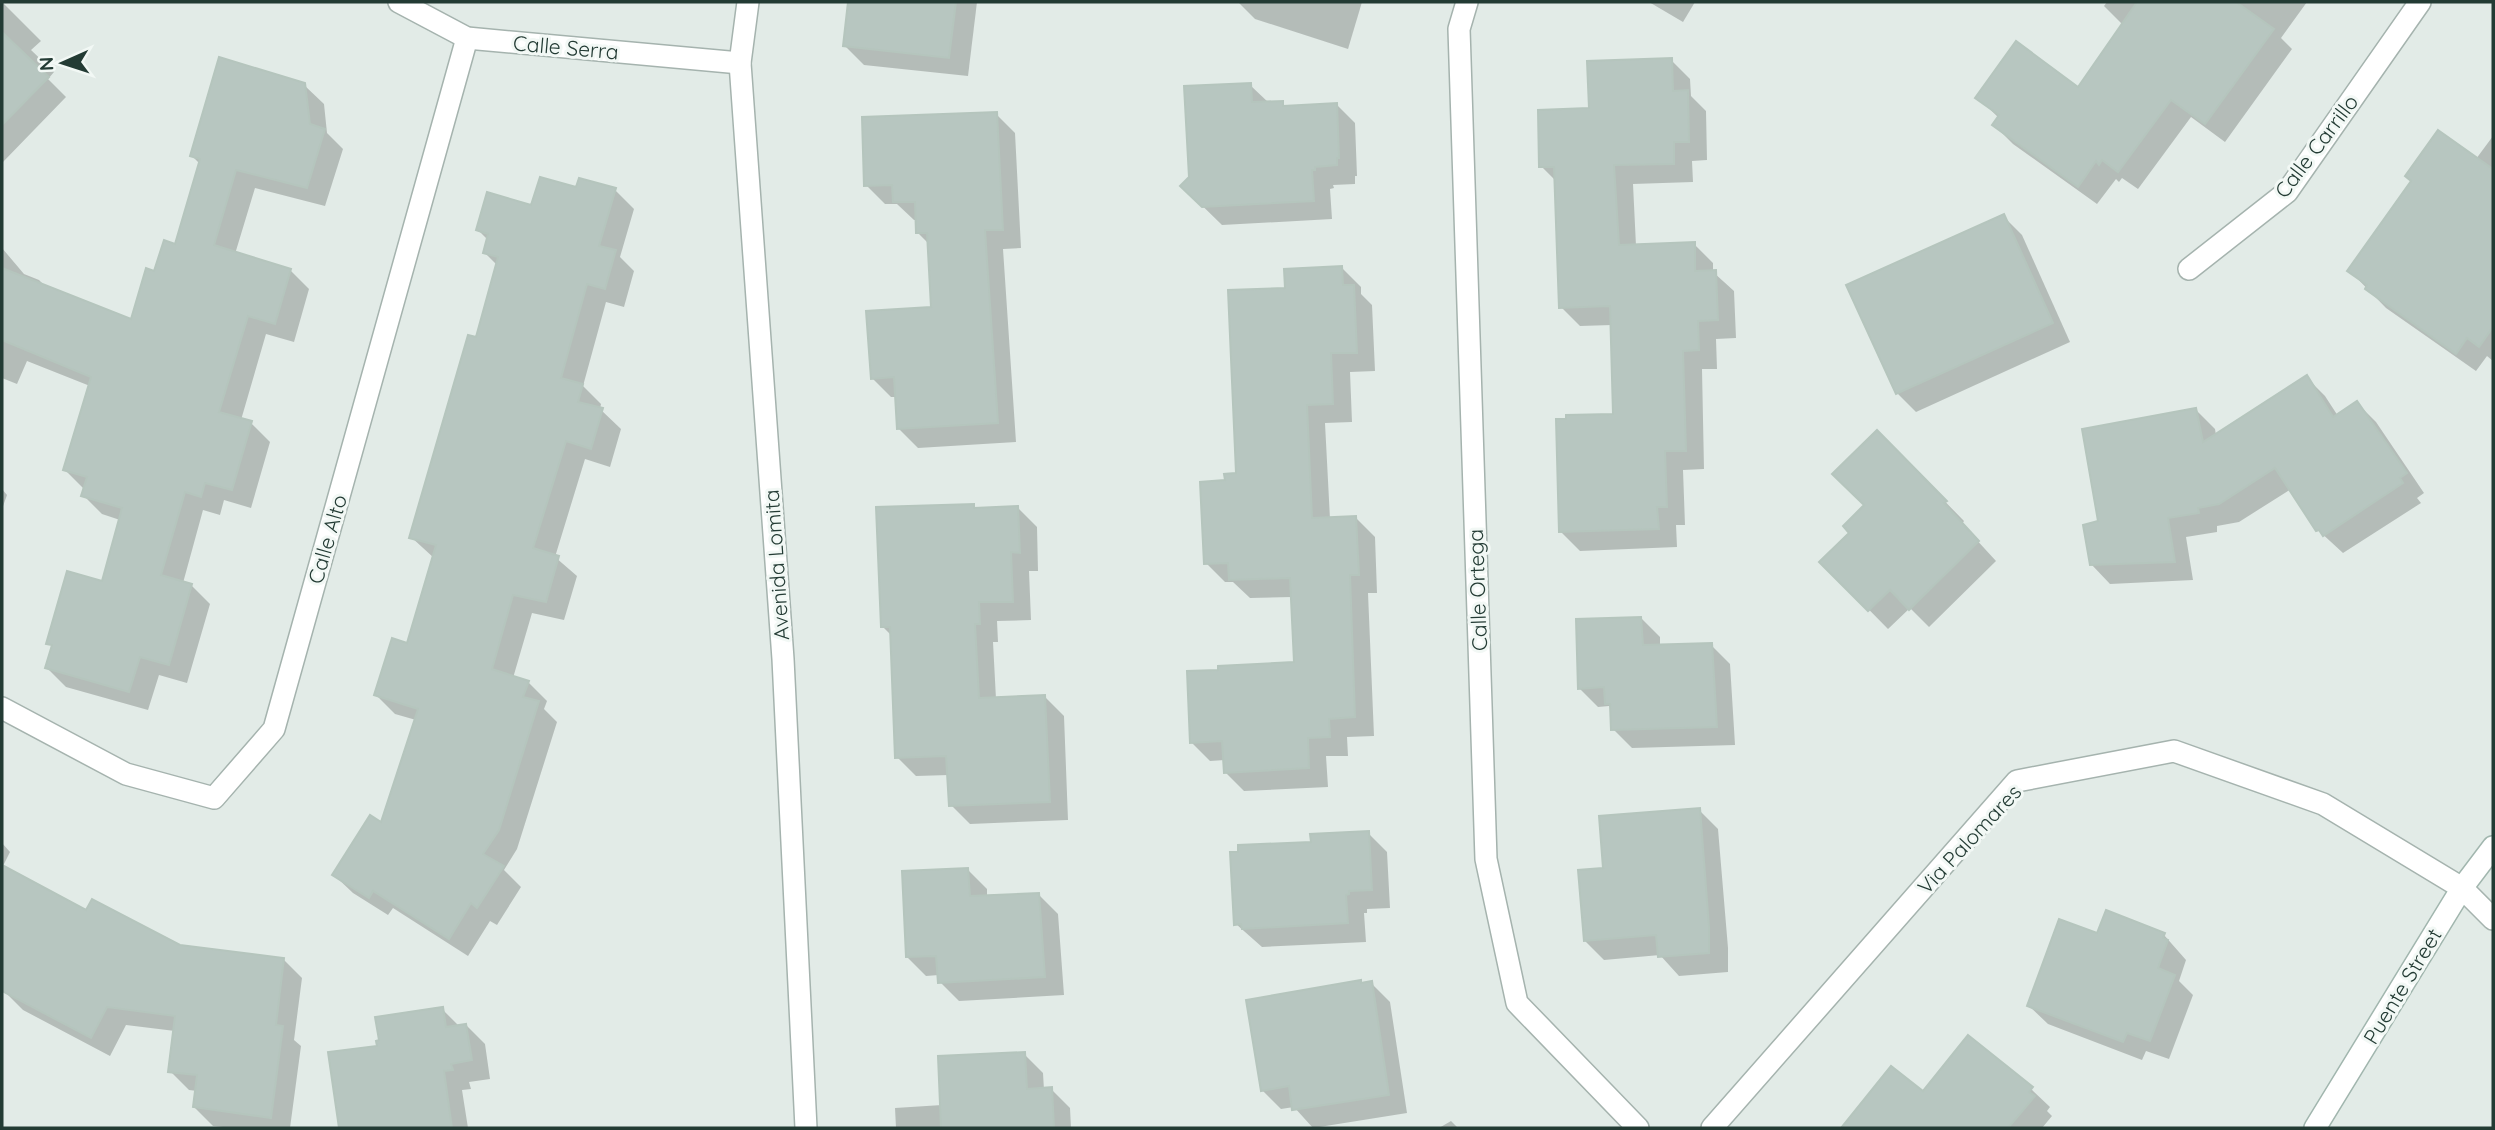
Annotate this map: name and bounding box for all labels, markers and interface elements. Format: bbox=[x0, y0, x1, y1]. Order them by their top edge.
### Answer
north arrow bbox=[28, 28, 98, 98]
street label: Calle Serra bbox=[512, 29, 620, 65]
text: N bbox=[34, 56, 58, 71]
street label: Calle Carrillo bbox=[2269, 89, 2363, 203]
street label: Avenida Lomita bbox=[758, 489, 794, 641]
street label: Calle Alto bbox=[302, 491, 352, 587]
street label: Calle Ortega bbox=[1462, 528, 1492, 652]
street label: Via Palomares bbox=[1912, 779, 2026, 899]
street label: Puente Street bbox=[2357, 923, 2447, 1049]

